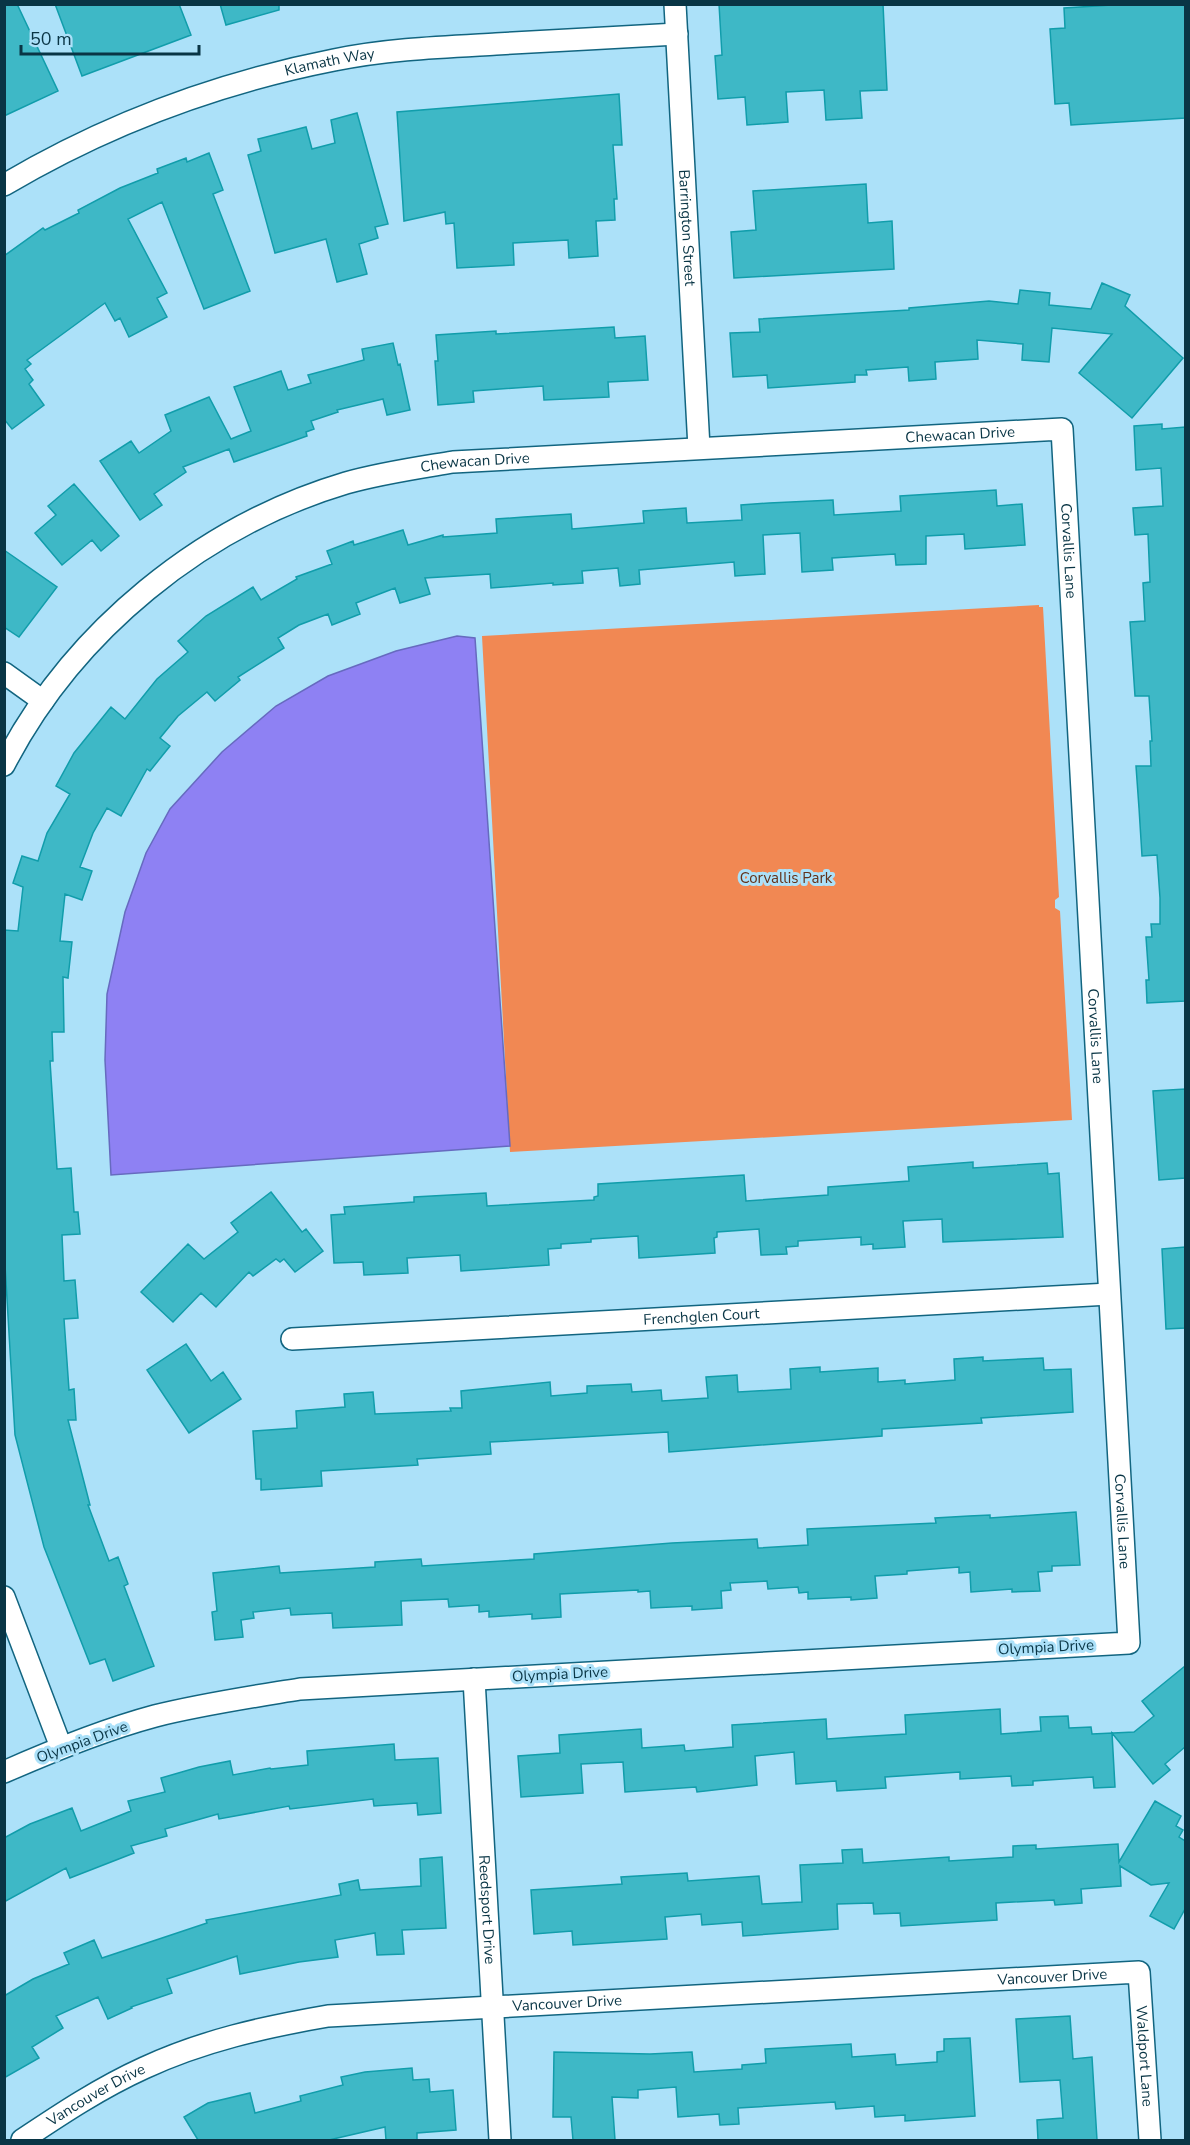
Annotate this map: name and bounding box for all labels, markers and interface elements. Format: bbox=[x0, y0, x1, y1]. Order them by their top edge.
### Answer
scale bar bbox=[21, 18, 200, 56]
text: 50 m bbox=[30, 27, 72, 51]
street label: Klamath Way bbox=[282, 43, 376, 81]
street label: Barrington Street bbox=[674, 169, 700, 287]
street label: Chewacan Drive bbox=[905, 422, 1016, 447]
street label: Chewacan Drive bbox=[419, 448, 530, 477]
street label: Corvallis Lane bbox=[1056, 503, 1081, 599]
park label: Corvallis Park bbox=[740, 868, 833, 888]
street label: Corvallis Lane bbox=[1083, 988, 1108, 1084]
street label: Frenchglen Court bbox=[643, 1303, 761, 1330]
street label: Corvallis Lane bbox=[1110, 1473, 1135, 1570]
street label: Olympia Drive bbox=[998, 1635, 1094, 1659]
street label: Olympia Drive bbox=[512, 1662, 608, 1686]
street label: Olympia Drive bbox=[34, 1716, 131, 1768]
street label: Reedsport Drive bbox=[474, 1854, 500, 1965]
street label: Vancouver Drive bbox=[996, 1964, 1108, 1990]
street label: Vancouver Drive bbox=[511, 1990, 623, 2016]
street label: Waldport Lane bbox=[1131, 2005, 1158, 2107]
street label: Vancouver Drive bbox=[42, 2059, 148, 2131]

